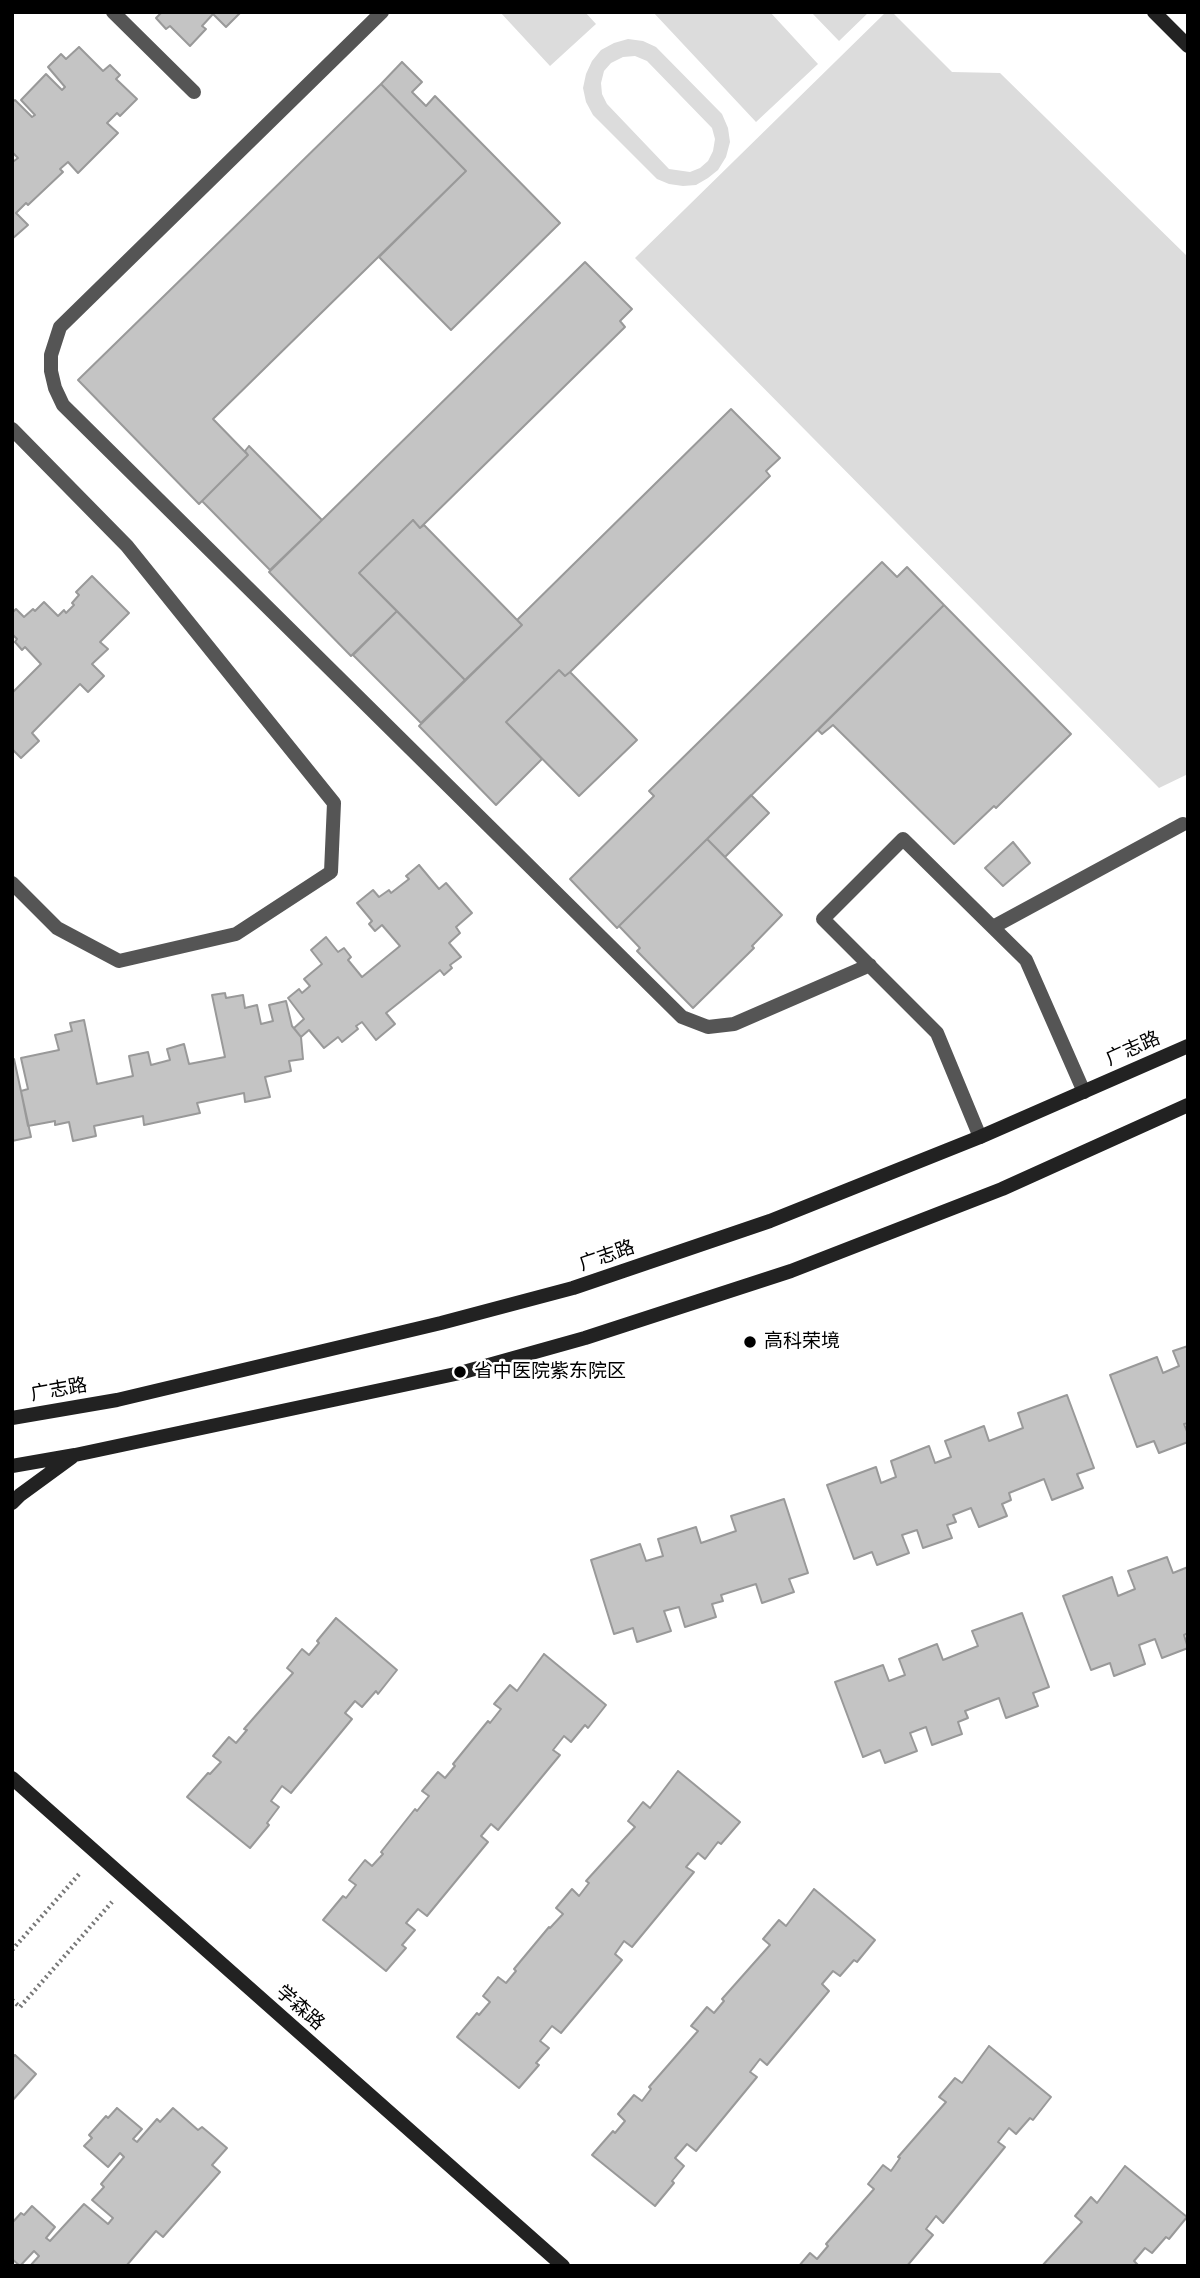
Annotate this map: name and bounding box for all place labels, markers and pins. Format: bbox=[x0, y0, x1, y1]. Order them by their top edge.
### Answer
place label: 高科荣境 bbox=[764, 1331, 840, 1353]
marker: 高科荣境 bbox=[742, 1334, 758, 1350]
place label: 省中医院紫东院区 bbox=[474, 1361, 626, 1383]
marker: 省中医院紫东院区 bbox=[452, 1364, 468, 1380]

